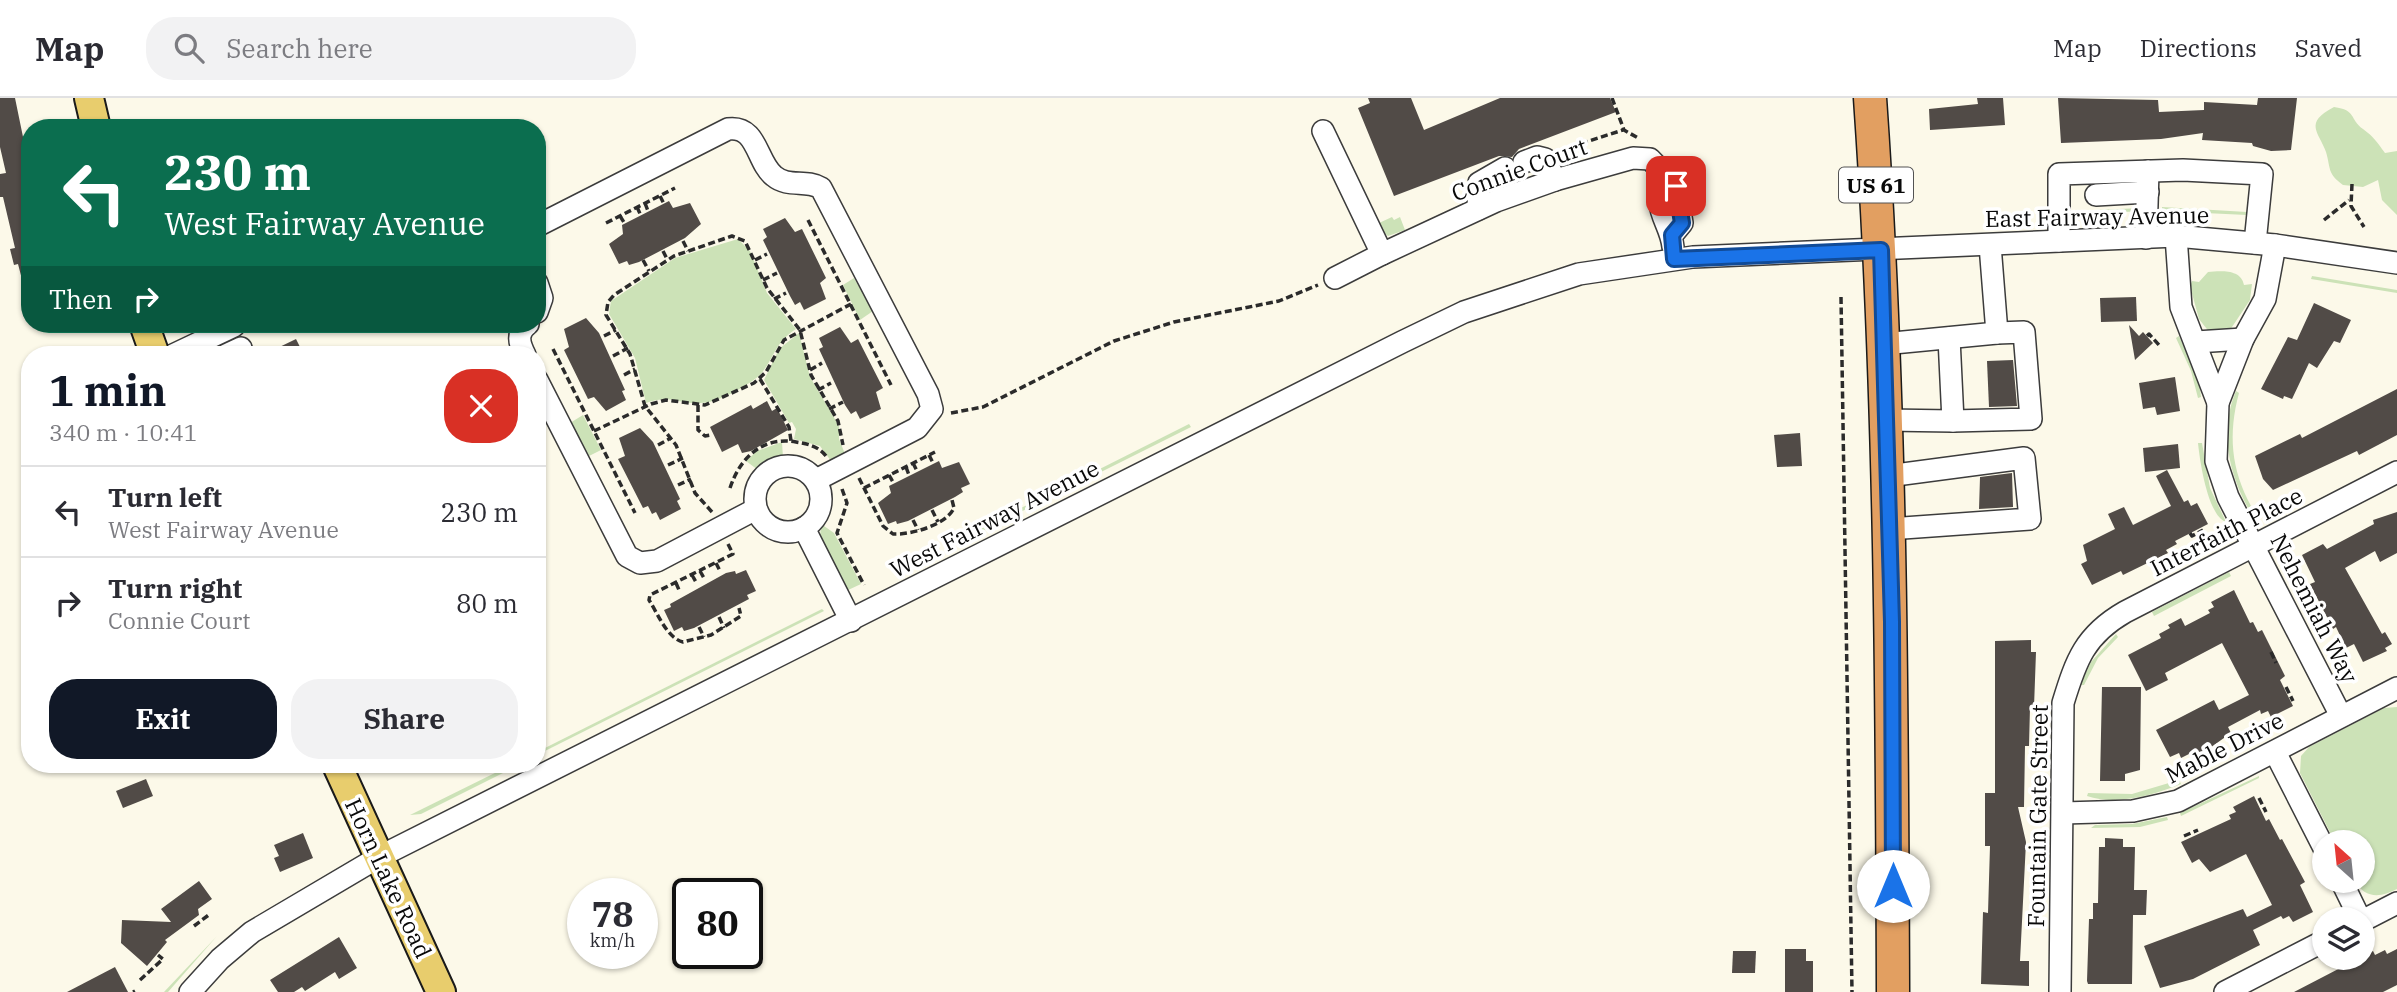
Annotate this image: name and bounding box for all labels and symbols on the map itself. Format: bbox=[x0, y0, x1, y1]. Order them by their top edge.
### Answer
street label: Connie Court bbox=[1447, 131, 1591, 207]
pin bbox=[1646, 156, 1706, 216]
road number: US 61 bbox=[1839, 168, 1913, 202]
street label: East Fairway Avenue bbox=[1985, 199, 2209, 233]
street label: West Fairway Avenue bbox=[884, 452, 1104, 584]
street label: Interfaith Place bbox=[2145, 480, 2307, 582]
street label: Nehemiah Way bbox=[2264, 528, 2366, 688]
street label: Fountain Gate Street bbox=[2020, 704, 2054, 928]
street label: Mable Drive bbox=[2160, 704, 2288, 790]
street label: Horn Lake Road bbox=[339, 793, 439, 963]
north arrow bbox=[2312, 830, 2375, 892]
position arrow bbox=[1856, 849, 1930, 923]
speed limit sign: 80 bbox=[672, 878, 763, 969]

